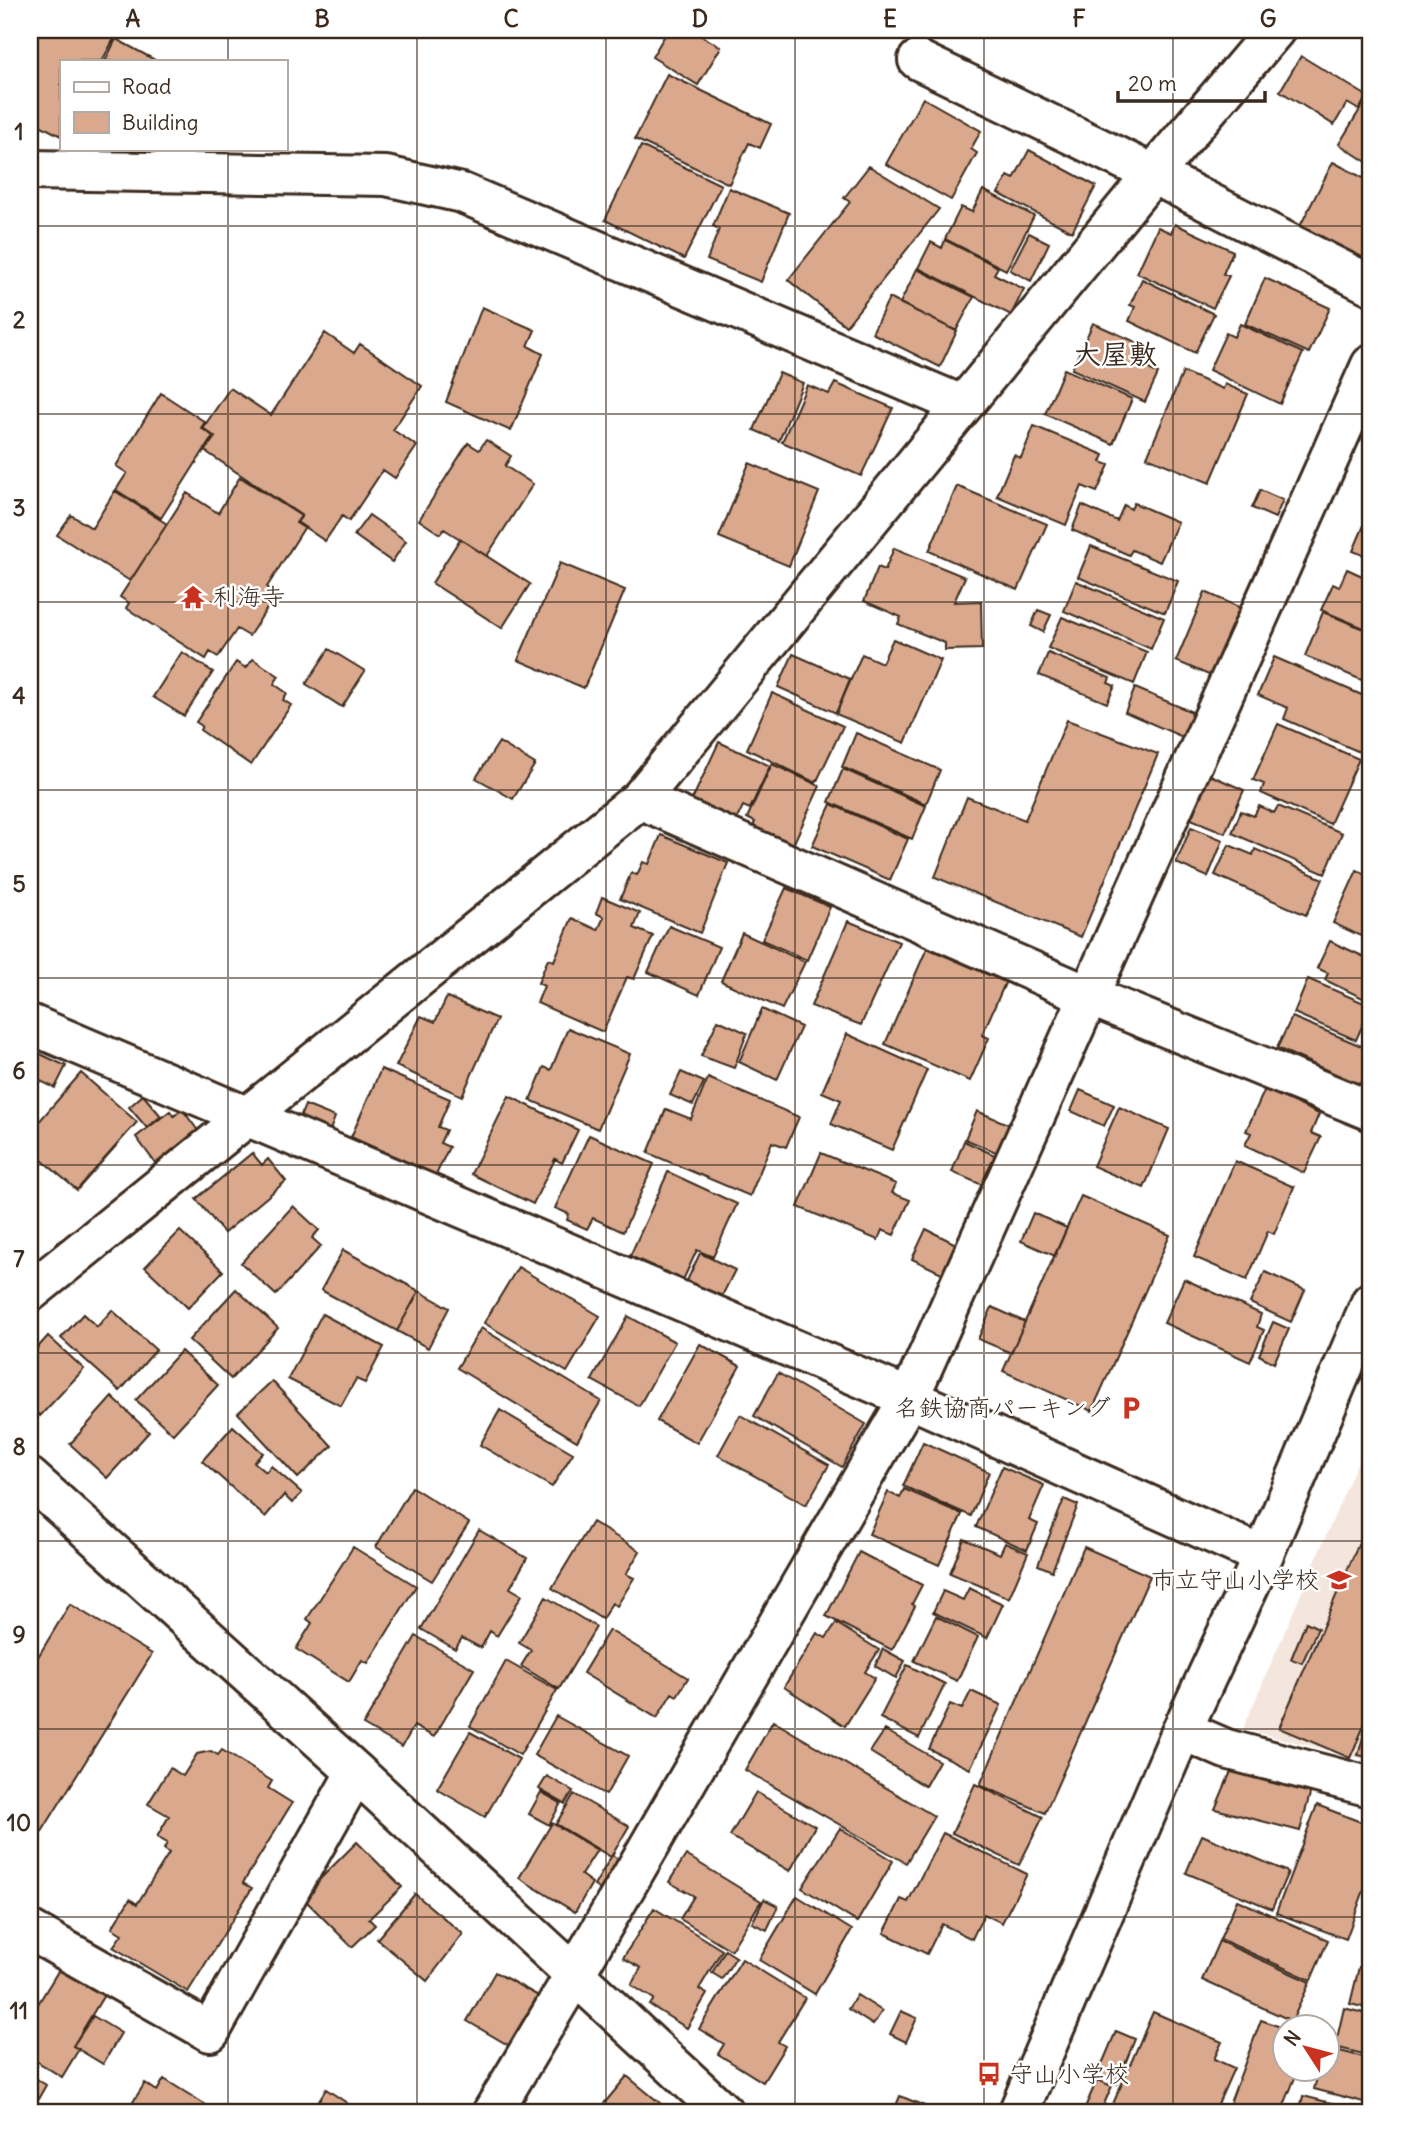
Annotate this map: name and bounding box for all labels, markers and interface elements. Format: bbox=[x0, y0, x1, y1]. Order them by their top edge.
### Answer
text: A bbox=[126, 4, 141, 33]
text: B bbox=[314, 4, 330, 33]
text: C bbox=[503, 4, 519, 33]
text: D bbox=[692, 4, 708, 33]
text: E bbox=[883, 4, 897, 33]
text: F bbox=[1072, 4, 1086, 33]
text: G bbox=[1260, 4, 1276, 33]
legend bbox=[60, 60, 287, 150]
scale bar bbox=[1118, 60, 1264, 104]
text: 20 m bbox=[1128, 70, 1177, 97]
text: Road bbox=[122, 73, 171, 100]
text: Building bbox=[122, 109, 198, 136]
text: 1 bbox=[14, 117, 24, 146]
text: 2 bbox=[13, 305, 26, 334]
district label: 大屋敷 bbox=[1073, 336, 1157, 372]
text: 3 bbox=[12, 493, 26, 522]
place label: 利海寺 bbox=[213, 581, 285, 611]
temple icon: 利海寺 bbox=[179, 583, 207, 611]
text: 4 bbox=[12, 681, 26, 710]
text: 5 bbox=[12, 869, 26, 898]
text: 6 bbox=[12, 1056, 26, 1085]
text: 7 bbox=[13, 1244, 25, 1273]
place label: 名鉄協商パーキング bbox=[895, 1392, 1111, 1422]
parking icon: 名鉄協商パーキング bbox=[1117, 1394, 1145, 1422]
text: 8 bbox=[12, 1432, 26, 1461]
place label: 市立守山小学校 bbox=[1151, 1564, 1319, 1594]
school or university icon: 市立守山小学校 bbox=[1325, 1566, 1353, 1594]
text: 9 bbox=[12, 1620, 26, 1649]
text: 10 bbox=[7, 1808, 31, 1837]
text: 11 bbox=[10, 1996, 28, 2025]
north arrow bbox=[1272, 2014, 1342, 2084]
text: N bbox=[1279, 2026, 1306, 2050]
place label: 守山小学校 bbox=[1009, 2058, 1129, 2088]
bus stop icon: 守山小学校 bbox=[975, 2060, 1003, 2088]

